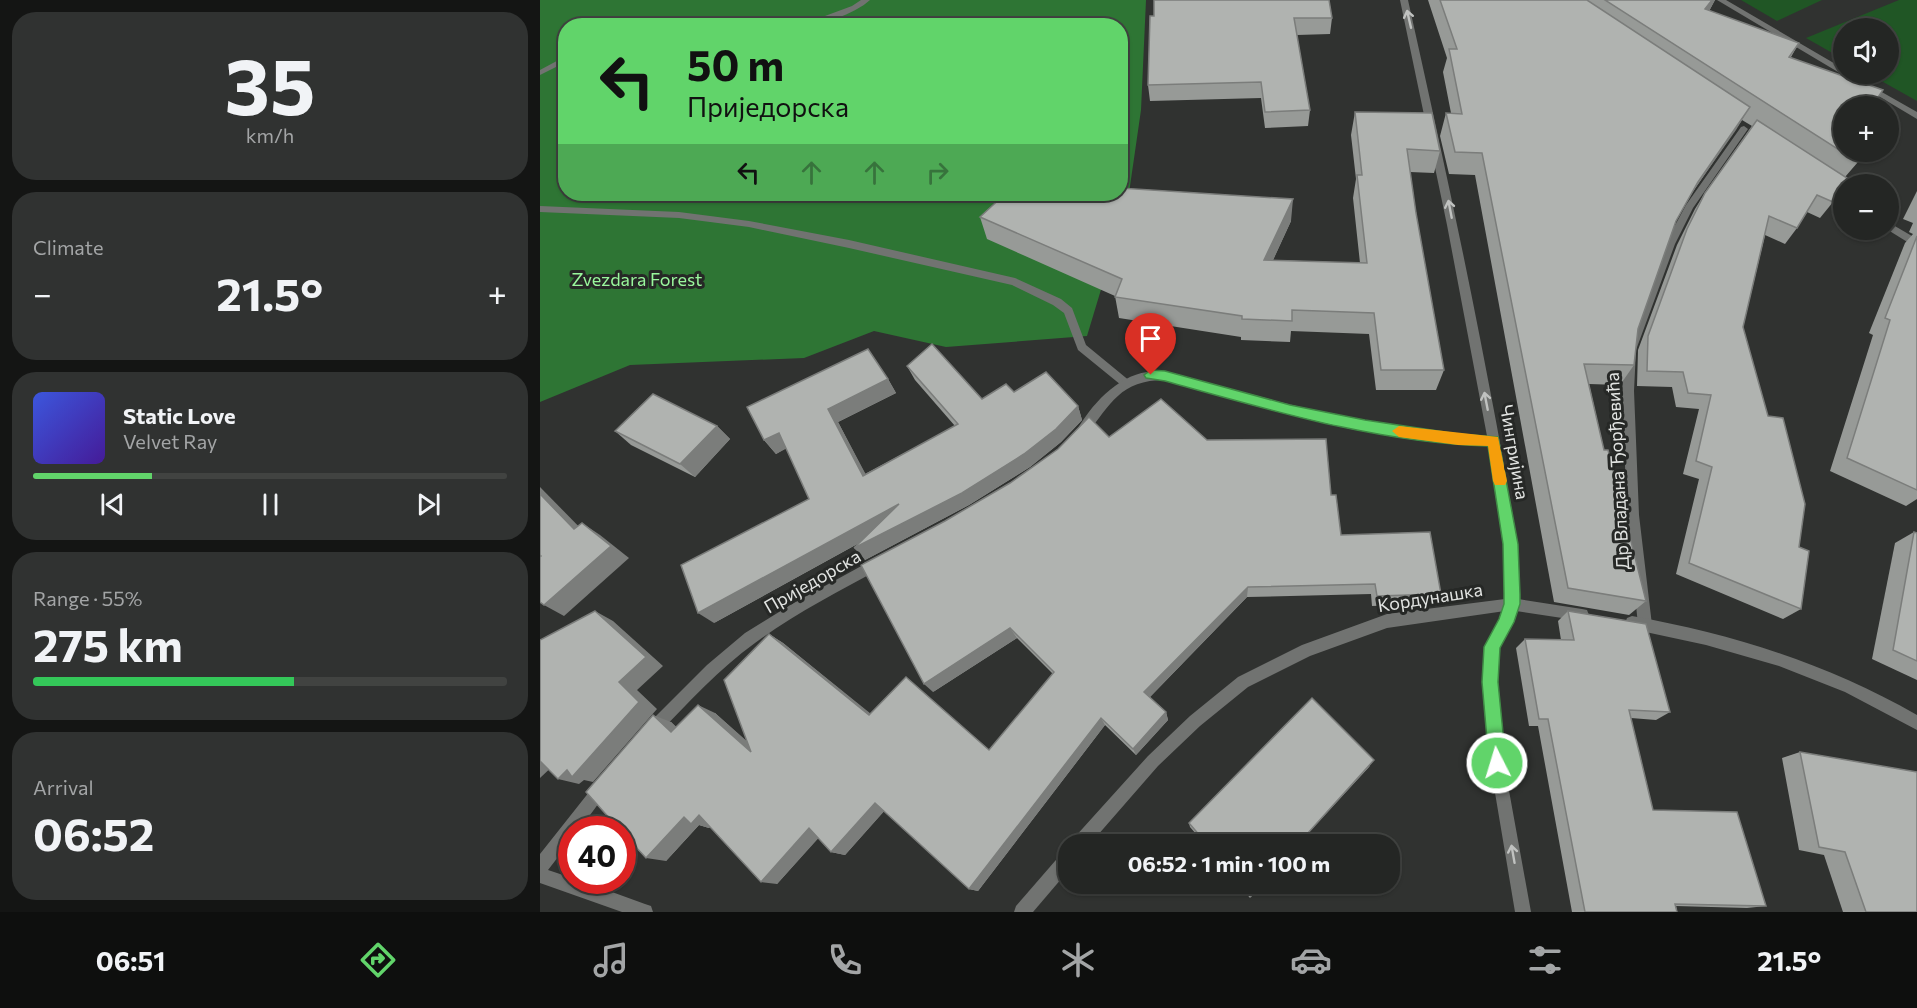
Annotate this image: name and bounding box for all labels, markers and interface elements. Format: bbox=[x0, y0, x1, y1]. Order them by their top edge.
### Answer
one-way arrow bbox=[1402, 10, 1414, 29]
map controls bbox=[1833, 18, 1899, 240]
button: sound bbox=[1833, 18, 1899, 84]
text: 35 bbox=[225, 36, 315, 131]
text: 50 m bbox=[687, 38, 784, 90]
icon: left bbox=[588, 42, 666, 120]
text: Приједорска bbox=[687, 90, 849, 123]
button: + bbox=[1833, 96, 1899, 162]
text: km/h bbox=[246, 123, 294, 147]
icon: left bbox=[732, 156, 765, 189]
icon: ahead bbox=[795, 156, 828, 189]
icon: ahead bbox=[858, 156, 891, 189]
icon: right bbox=[921, 156, 954, 189]
button: − bbox=[1833, 174, 1899, 240]
one-way arrow bbox=[1444, 200, 1455, 220]
text: Climate bbox=[33, 235, 103, 259]
text: 21.5° bbox=[216, 265, 323, 320]
park label: Zvezdara Forest bbox=[572, 268, 703, 290]
text: − bbox=[33, 272, 52, 313]
text: + bbox=[488, 272, 507, 313]
pin bbox=[1125, 313, 1176, 375]
icon: arrive bbox=[1134, 322, 1167, 355]
street label: Др Владана Ђорђевића bbox=[1601, 372, 1633, 570]
one-way arrow bbox=[1480, 392, 1491, 411]
text: Static Love bbox=[123, 402, 236, 429]
street label: Чингријина bbox=[1496, 403, 1534, 501]
text: Velvet Ray bbox=[123, 429, 217, 453]
icon: previous bbox=[96, 488, 129, 521]
icon: pause bbox=[254, 488, 287, 521]
icon: next bbox=[412, 488, 445, 521]
street label: Приједорска bbox=[760, 544, 864, 618]
street label: Кордунашка bbox=[1376, 578, 1484, 616]
text: Range · 55% bbox=[33, 586, 142, 610]
text: 275 km bbox=[33, 616, 183, 671]
position arrow bbox=[1465, 731, 1529, 795]
text: Arrival bbox=[33, 775, 94, 799]
text: 06:52 bbox=[33, 805, 154, 860]
speed limit sign: 40 bbox=[558, 816, 636, 894]
one-way arrow bbox=[1507, 845, 1518, 865]
text: 06:52 · 1 min · 100 m bbox=[1128, 850, 1330, 877]
icon: directions bbox=[357, 939, 399, 981]
icon: music bbox=[590, 939, 632, 981]
icon: phone bbox=[824, 939, 866, 981]
icon: climate bbox=[1057, 939, 1099, 981]
icon: car bbox=[1290, 939, 1332, 981]
icon: filters bbox=[1524, 939, 1566, 981]
text: 06:51 bbox=[96, 944, 165, 977]
text: 21.5° bbox=[1757, 944, 1821, 977]

